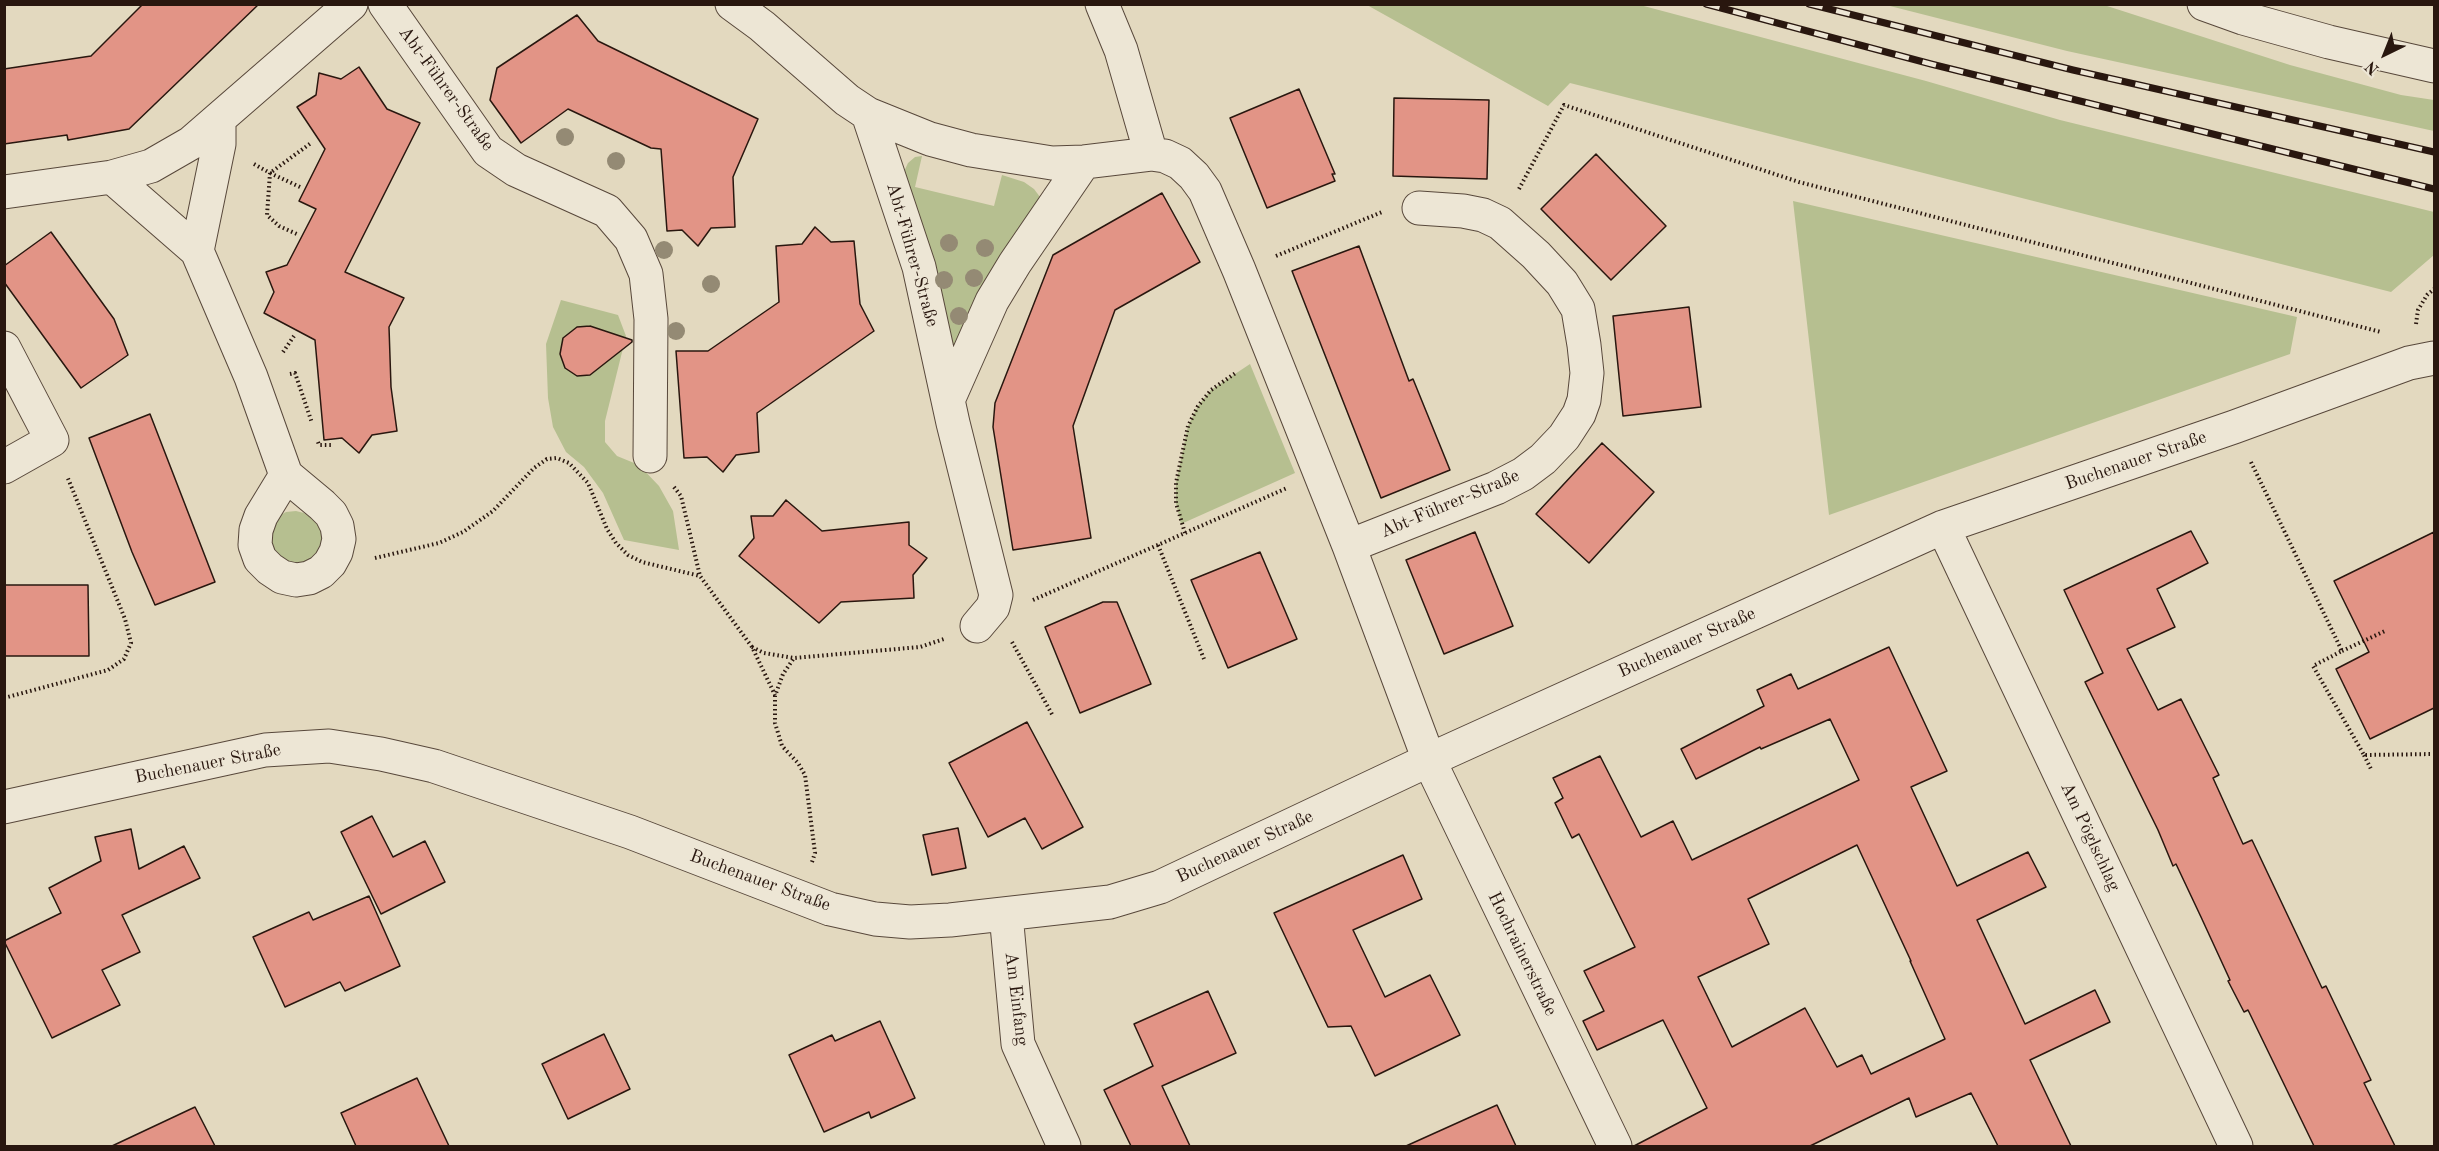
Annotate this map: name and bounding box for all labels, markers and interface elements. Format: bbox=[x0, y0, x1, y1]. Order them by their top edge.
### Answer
street label: Abt-Führer-Straße bbox=[394, 23, 498, 155]
north arrow bbox=[2355, 24, 2415, 84]
text: N bbox=[2363, 57, 2383, 77]
street label: Abt-Führer-Straße bbox=[881, 181, 943, 329]
street label: Buchenauer Straße bbox=[2062, 427, 2210, 495]
street label: Abt-Führer-Straße bbox=[1377, 465, 1523, 543]
street label: Buchenauer Straße bbox=[1615, 603, 1759, 683]
street label: Buchenauer Straße bbox=[133, 739, 283, 789]
street label: Am Pöglschlag bbox=[2055, 779, 2125, 895]
street label: Buchenauer Straße bbox=[1173, 806, 1317, 888]
street label: Buchenauer Straße bbox=[687, 845, 833, 917]
street label: Hochrainerstraße bbox=[1483, 888, 1561, 1020]
street label: Am Einfang bbox=[1000, 951, 1032, 1047]

